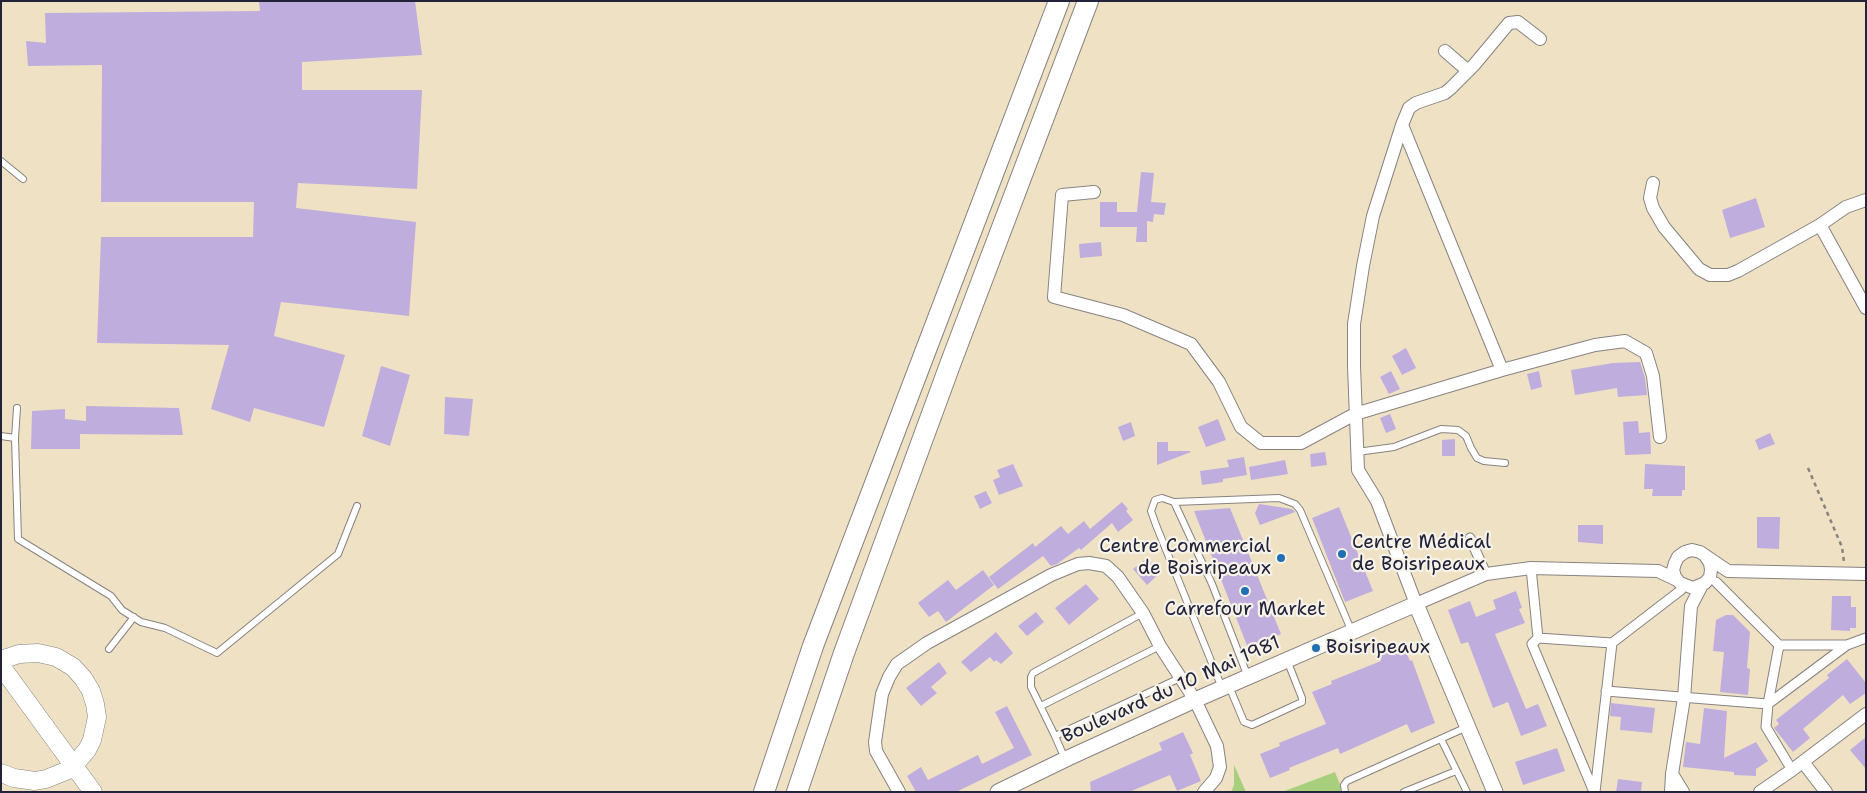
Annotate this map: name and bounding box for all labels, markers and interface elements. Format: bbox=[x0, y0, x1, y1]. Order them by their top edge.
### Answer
place label: Centre Médical de Boisripeaux bbox=[1352, 532, 1491, 576]
place label: Centre Commercial de Boisripeaux bbox=[1099, 536, 1271, 580]
marker: Centre Médical de Boisripeaux bbox=[1336, 548, 1348, 560]
marker: Centre Commercial de Boisripeaux bbox=[1275, 552, 1287, 564]
marker: Carrefour Market bbox=[1239, 585, 1251, 597]
place label: Carrefour Market bbox=[1164, 599, 1326, 621]
street label: Boulevard du 10 Mai 1981 bbox=[1058, 631, 1284, 749]
place label: Boisripeaux bbox=[1326, 637, 1430, 659]
marker: Boisripeaux bbox=[1310, 642, 1322, 654]

